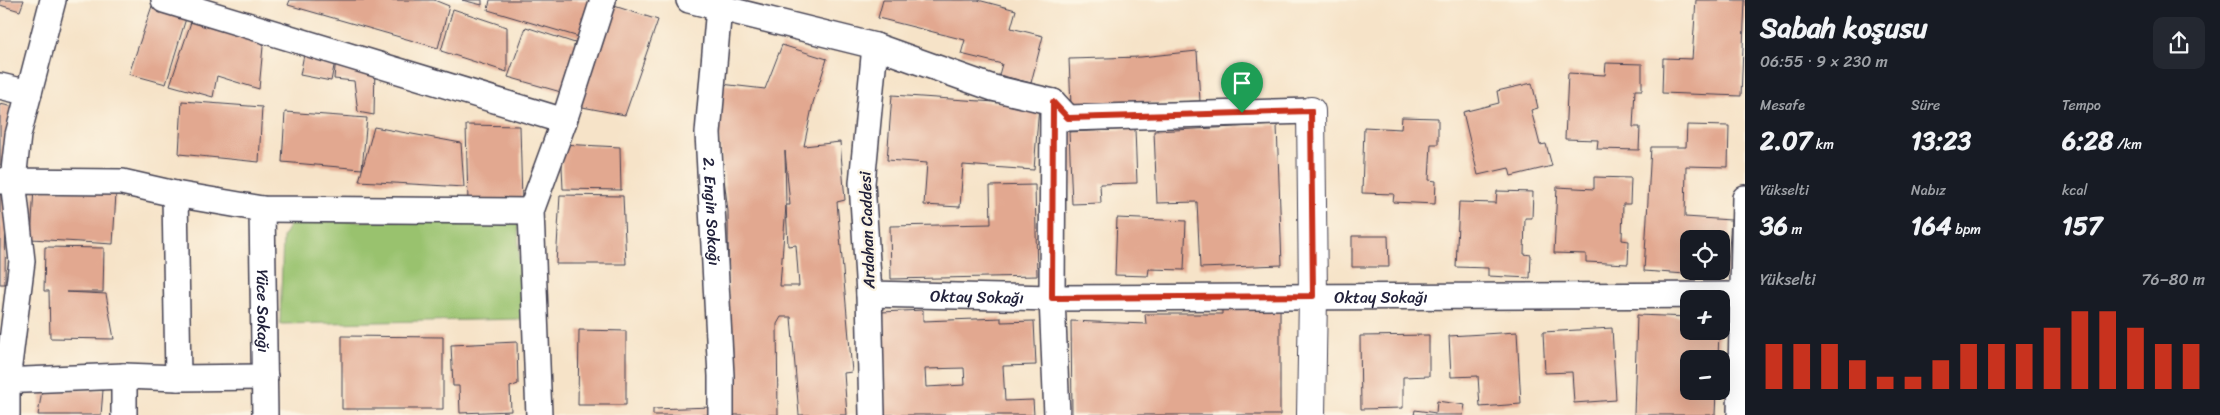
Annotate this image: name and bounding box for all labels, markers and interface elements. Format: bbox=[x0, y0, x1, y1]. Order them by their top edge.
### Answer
text: Sabah koşusu bbox=[1760, 3, 1928, 52]
button: share bbox=[2153, 17, 2205, 69]
text: 06:55 · 9 × 230 m bbox=[1760, 47, 1888, 76]
pin bbox=[1221, 62, 1263, 113]
icon: arrive bbox=[1228, 69, 1256, 97]
text: Mesafe bbox=[1760, 93, 1805, 118]
text: Süre bbox=[1911, 93, 1940, 118]
text: Tempo bbox=[2062, 93, 2101, 118]
text: 2.07 bbox=[1760, 118, 1812, 163]
text: 13:23 bbox=[1911, 118, 1971, 163]
text: 6:28 bbox=[2062, 118, 2113, 163]
text: km bbox=[1812, 132, 1834, 157]
text: /km bbox=[2113, 132, 2142, 157]
street label: 2. Engin Sokağı bbox=[695, 157, 730, 266]
street label: Ardahan Caddesi bbox=[850, 170, 884, 290]
text: Yükselti bbox=[1760, 178, 1809, 203]
text: Nabız bbox=[1911, 178, 1946, 203]
text: kcal bbox=[2062, 178, 2087, 203]
text: 36 bbox=[1760, 203, 1788, 248]
text: 164 bbox=[1911, 203, 1952, 248]
text: 157 bbox=[2062, 203, 2102, 248]
text: m bbox=[1788, 217, 1802, 242]
text: bpm bbox=[1952, 217, 1981, 242]
map controls bbox=[1680, 230, 1730, 400]
button: locate bbox=[1680, 230, 1730, 280]
text: Yükselti bbox=[1760, 265, 1816, 294]
text: 76–80 m bbox=[2141, 265, 2205, 294]
street label: Yüce Sokağı bbox=[248, 269, 279, 353]
street label: Oktay Sokağı bbox=[930, 281, 1024, 312]
street label: Oktay Sokağı bbox=[1334, 282, 1428, 311]
button: + bbox=[1680, 290, 1730, 340]
button: − bbox=[1680, 350, 1730, 400]

